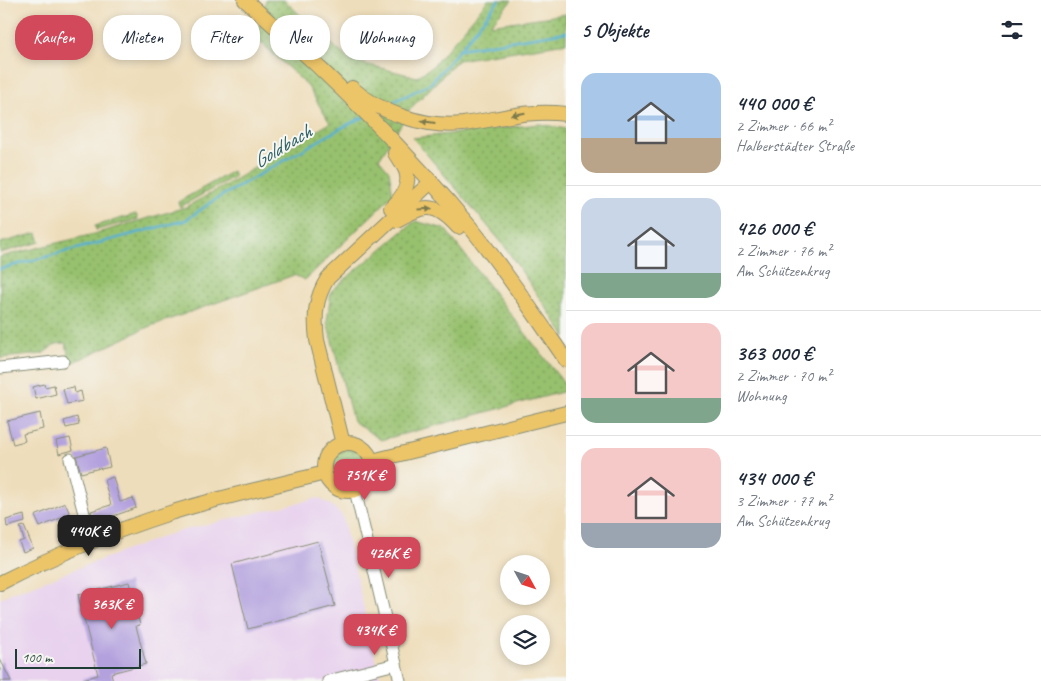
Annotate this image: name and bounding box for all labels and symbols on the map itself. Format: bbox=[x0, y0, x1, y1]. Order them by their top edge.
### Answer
one-way arrow bbox=[509, 111, 525, 119]
one-way arrow bbox=[420, 117, 436, 125]
water label: Goldbach bbox=[248, 118, 317, 174]
one-way arrow bbox=[418, 205, 434, 213]
pin: 751K € bbox=[324, 458, 406, 501]
pin: 440K € bbox=[48, 514, 130, 557]
pin: 426K € bbox=[348, 536, 430, 579]
north arrow bbox=[500, 555, 550, 605]
pin: 363K € bbox=[71, 588, 153, 630]
pin: 434K € bbox=[334, 614, 416, 656]
scale bar bbox=[15, 646, 141, 669]

